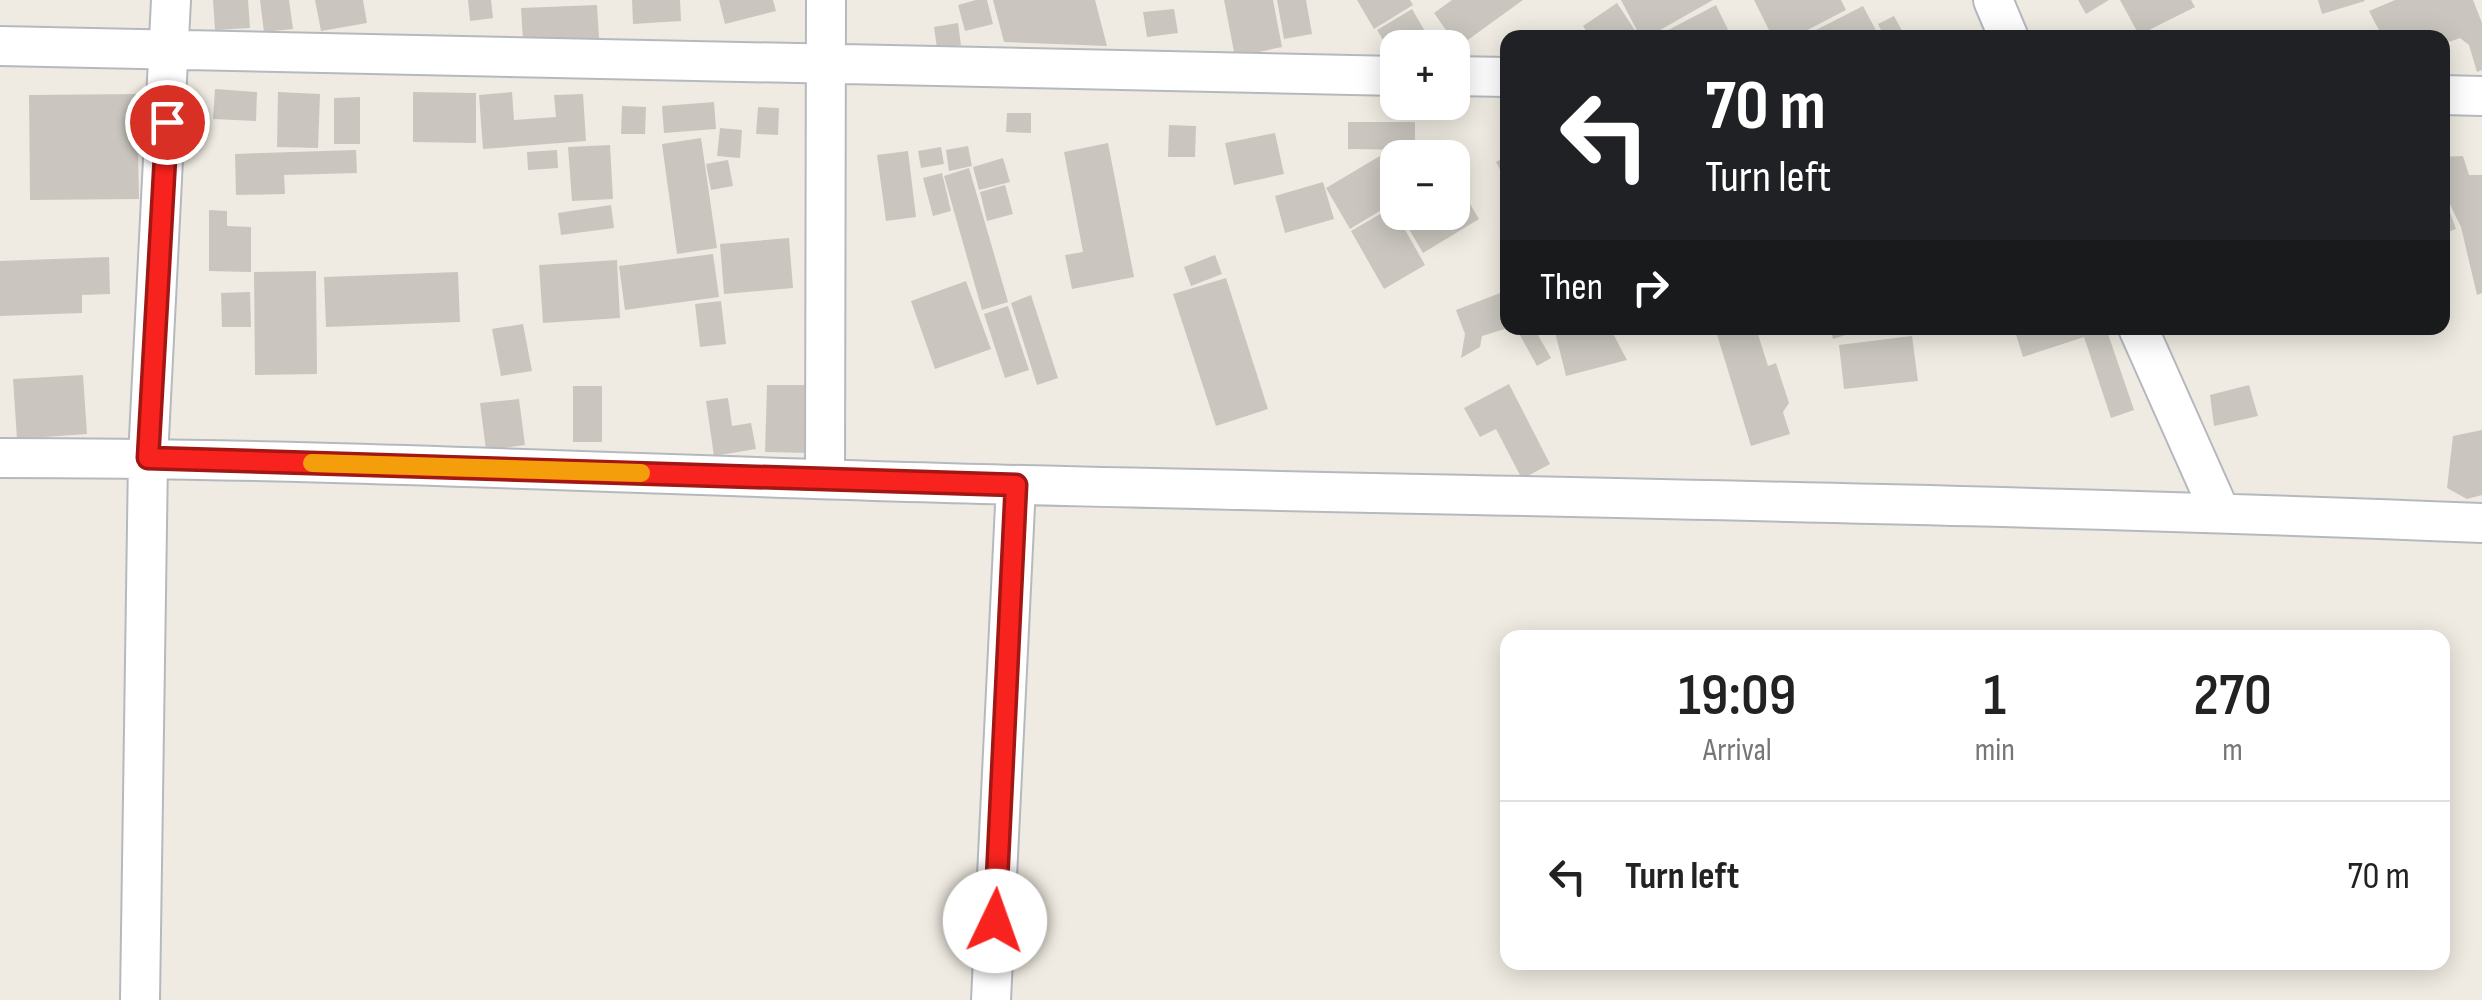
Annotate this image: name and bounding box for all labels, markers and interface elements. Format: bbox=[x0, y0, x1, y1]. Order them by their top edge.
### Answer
map controls bbox=[1380, 30, 1470, 230]
button: + bbox=[1380, 30, 1470, 120]
text: 70 m bbox=[1705, 65, 1826, 149]
icon: left bbox=[1540, 70, 1670, 200]
pin bbox=[125, 80, 210, 165]
icon: arrive bbox=[140, 95, 195, 150]
button: − bbox=[1380, 140, 1470, 230]
text: Turn left bbox=[1705, 150, 1831, 205]
icon: right bbox=[1623, 260, 1678, 315]
text: Then bbox=[1540, 265, 1603, 310]
text: 19:09 bbox=[1678, 660, 1796, 732]
text: 1 bbox=[1984, 660, 2006, 732]
text: 270 bbox=[2193, 660, 2272, 732]
text: Arrival bbox=[1703, 731, 1772, 770]
text: min bbox=[1975, 731, 2015, 770]
text: m bbox=[2222, 731, 2243, 770]
icon: left bbox=[1540, 849, 1595, 904]
text: Turn left bbox=[1625, 854, 1739, 899]
text: 70 m bbox=[2348, 854, 2410, 899]
position arrow bbox=[943, 869, 1047, 973]

